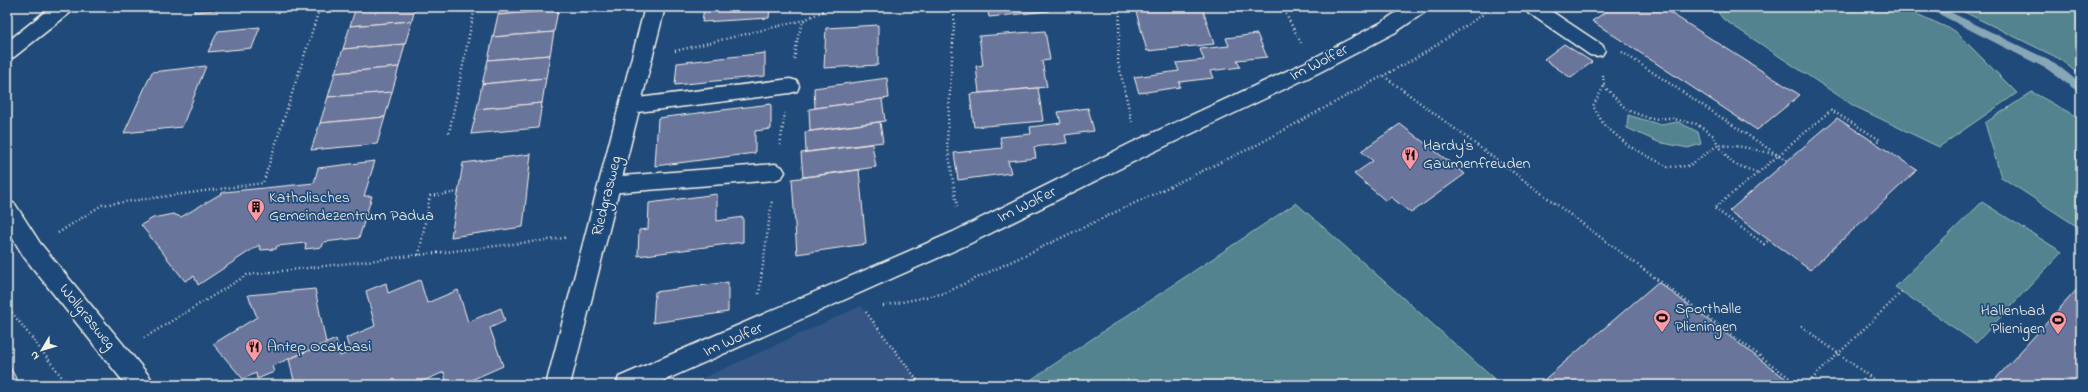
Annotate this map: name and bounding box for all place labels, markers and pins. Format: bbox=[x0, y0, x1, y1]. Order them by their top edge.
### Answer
place label: Hardy's Gaumenfreuden bbox=[1423, 134, 1531, 176]
restaurant icon: Hardy's Gaumenfreuden bbox=[1400, 145, 1420, 170]
place label: Katholisches Gemeindezentrum Padua bbox=[269, 186, 434, 228]
building icon: Katholisches Gemeindezentrum Padua bbox=[246, 197, 266, 222]
place label: Sporthalle Plieningen bbox=[1675, 297, 1742, 339]
place label: Hallenbad Plienigen bbox=[1981, 299, 2045, 341]
sports icon: Sporthalle Plieningen bbox=[1652, 308, 1672, 333]
sports icon: Hallenbad Plienigen bbox=[2048, 310, 2068, 335]
place label: Antep Ocakbasi bbox=[267, 335, 371, 359]
restaurant icon: Antep Ocakbasi bbox=[244, 337, 264, 362]

